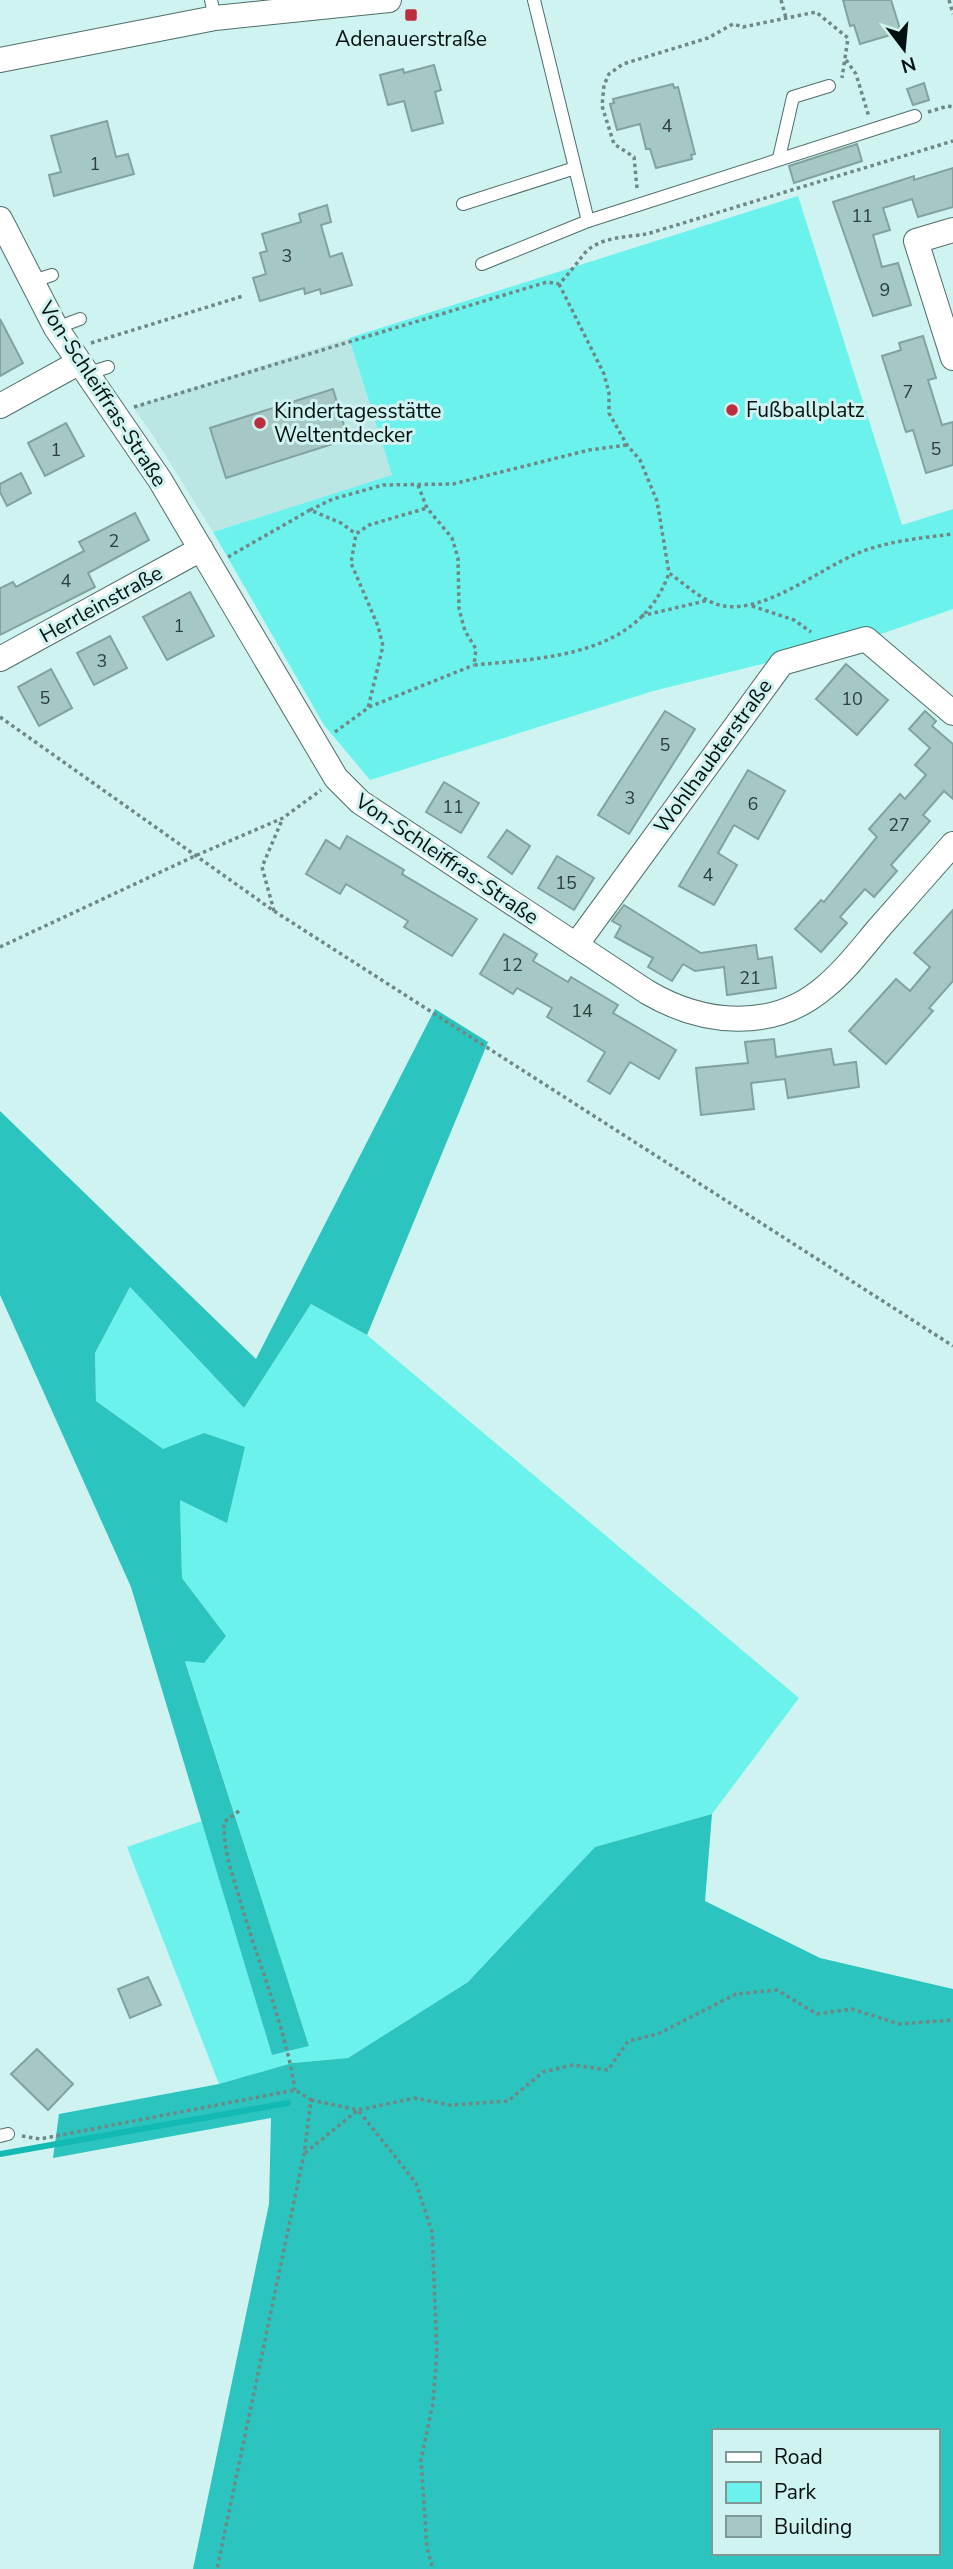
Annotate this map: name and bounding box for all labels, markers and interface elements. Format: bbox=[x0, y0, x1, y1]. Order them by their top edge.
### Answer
marker: Adenauerstraße bbox=[403, 7, 419, 23]
north arrow bbox=[869, 14, 939, 84]
place label: Adenauerstraße bbox=[335, 25, 487, 53]
text: N bbox=[898, 50, 919, 79]
house number: 4 bbox=[662, 114, 673, 138]
house number: 1 bbox=[90, 152, 100, 176]
house number: 11 bbox=[851, 204, 873, 228]
house number: 3 bbox=[282, 244, 292, 268]
house number: 9 bbox=[880, 278, 890, 302]
street label: Von-Schleiffras-Straße bbox=[32, 295, 173, 492]
house number: 7 bbox=[903, 380, 913, 404]
place label: Fußballplatz bbox=[746, 396, 865, 424]
place label: Kindertagesstätte Weltentdecker bbox=[274, 397, 441, 449]
marker: Fußballplatz bbox=[724, 402, 740, 418]
marker: Kindertagesstätte Weltentdecker bbox=[252, 415, 268, 431]
house number: 5 bbox=[931, 437, 941, 461]
house number: 1 bbox=[51, 438, 61, 462]
house number: 2 bbox=[109, 529, 119, 553]
street label: Herrleinstraße bbox=[35, 559, 167, 649]
house number: 4 bbox=[61, 569, 72, 593]
house number: 1 bbox=[174, 614, 184, 638]
house number: 3 bbox=[97, 649, 107, 673]
street label: Wohlhaubterstraße bbox=[647, 673, 779, 839]
house number: 5 bbox=[40, 686, 50, 710]
house number: 10 bbox=[841, 687, 863, 711]
house number: 5 bbox=[660, 733, 670, 757]
house number: 3 bbox=[625, 786, 635, 810]
street label: Von-Schleiffras-Straße bbox=[349, 787, 544, 931]
house number: 6 bbox=[748, 792, 758, 816]
house number: 11 bbox=[442, 795, 464, 819]
house number: 27 bbox=[888, 813, 910, 837]
house number: 4 bbox=[703, 863, 714, 887]
house number: 15 bbox=[555, 871, 577, 895]
house number: 12 bbox=[501, 953, 523, 977]
house number: 21 bbox=[739, 966, 761, 990]
house number: 14 bbox=[571, 999, 593, 1023]
legend bbox=[712, 2429, 939, 2555]
text: Road bbox=[774, 2443, 823, 2471]
text: Park bbox=[774, 2478, 816, 2506]
text: Building bbox=[774, 2513, 852, 2541]

